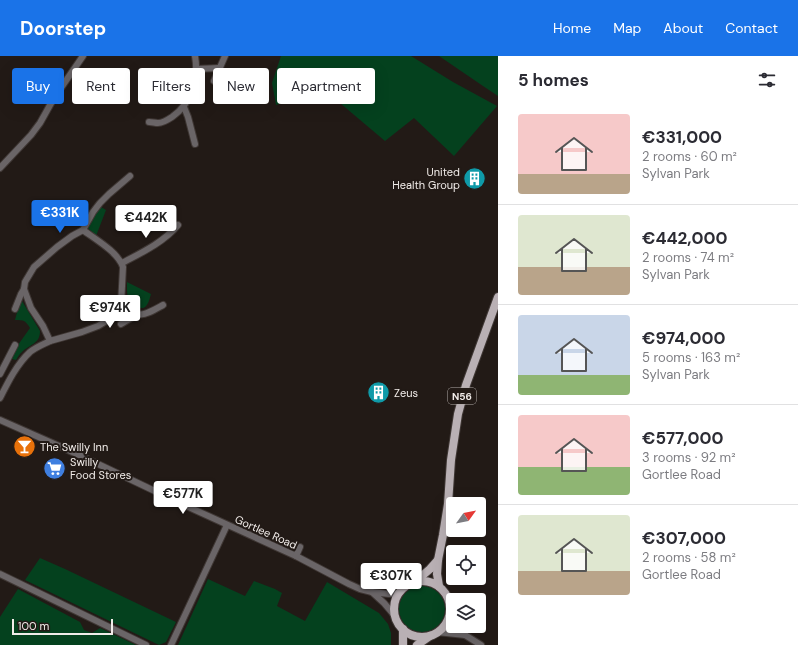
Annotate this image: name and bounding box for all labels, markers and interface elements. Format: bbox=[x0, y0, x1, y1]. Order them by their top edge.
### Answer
text: Doorstep bbox=[20, 16, 106, 41]
text: Home bbox=[553, 19, 591, 37]
text: Map bbox=[613, 19, 641, 37]
text: About bbox=[663, 19, 703, 37]
text: Contact bbox=[725, 19, 778, 37]
chip: Buy bbox=[12, 68, 64, 104]
chip: Rent bbox=[72, 68, 130, 104]
chip: Filters bbox=[138, 68, 205, 104]
chip: New bbox=[213, 68, 269, 104]
chip: Apartment bbox=[277, 68, 375, 104]
text: 5 homes bbox=[518, 69, 589, 91]
icon: filters bbox=[756, 69, 778, 91]
text: €331,000 bbox=[642, 126, 722, 148]
icon: home bbox=[550, 130, 598, 178]
text: 2 rooms · 60 m² bbox=[642, 148, 737, 165]
place label: United Health Group bbox=[392, 165, 460, 192]
building icon: United Health Group bbox=[462, 165, 488, 191]
text: Sylvan Park bbox=[642, 165, 710, 182]
pin: €331K bbox=[32, 200, 88, 234]
text: €331K bbox=[40, 204, 80, 221]
pin: €442K bbox=[118, 205, 174, 239]
text: €442K bbox=[124, 209, 168, 226]
text: €442,000 bbox=[642, 227, 727, 249]
icon: home bbox=[550, 231, 598, 279]
text: 2 rooms · 74 m² bbox=[642, 249, 734, 266]
text: Sylvan Park bbox=[642, 266, 710, 283]
pin: €974K bbox=[82, 295, 138, 329]
text: €974K bbox=[89, 299, 131, 316]
text: €974,000 bbox=[642, 327, 725, 349]
icon: home bbox=[550, 331, 598, 379]
text: 5 rooms · 163 m² bbox=[642, 349, 740, 366]
text: Sylvan Park bbox=[642, 366, 710, 383]
building icon: Zeus bbox=[365, 380, 391, 406]
place label: Zeus bbox=[394, 386, 418, 400]
road number: N56 bbox=[448, 388, 476, 404]
text: €577,000 bbox=[642, 427, 723, 449]
icon: home bbox=[550, 431, 598, 479]
bar icon: The Swilly Inn bbox=[11, 434, 37, 460]
place label: The Swilly Inn bbox=[40, 440, 108, 454]
text: 3 rooms · 92 m² bbox=[642, 449, 735, 466]
supermarket icon: Swilly Food Stores bbox=[42, 455, 68, 481]
place label: Swilly Food Stores bbox=[70, 455, 131, 482]
text: Gortlee Road bbox=[642, 466, 721, 483]
pin: €577K bbox=[155, 481, 211, 515]
text: €577K bbox=[163, 485, 203, 502]
north arrow bbox=[446, 497, 486, 537]
map controls bbox=[446, 497, 486, 633]
street label: Gortlee Road bbox=[233, 512, 299, 552]
text: €307,000 bbox=[642, 527, 726, 549]
icon: home bbox=[550, 531, 598, 579]
button: locate bbox=[446, 545, 486, 585]
text: 2 rooms · 58 m² bbox=[642, 549, 736, 566]
pin: €307K bbox=[363, 563, 419, 597]
text: Gortlee Road bbox=[642, 566, 721, 583]
text: €307K bbox=[370, 567, 412, 584]
button: layers bbox=[446, 593, 486, 633]
scale bar bbox=[12, 617, 113, 636]
text: 100 m bbox=[18, 619, 49, 633]

